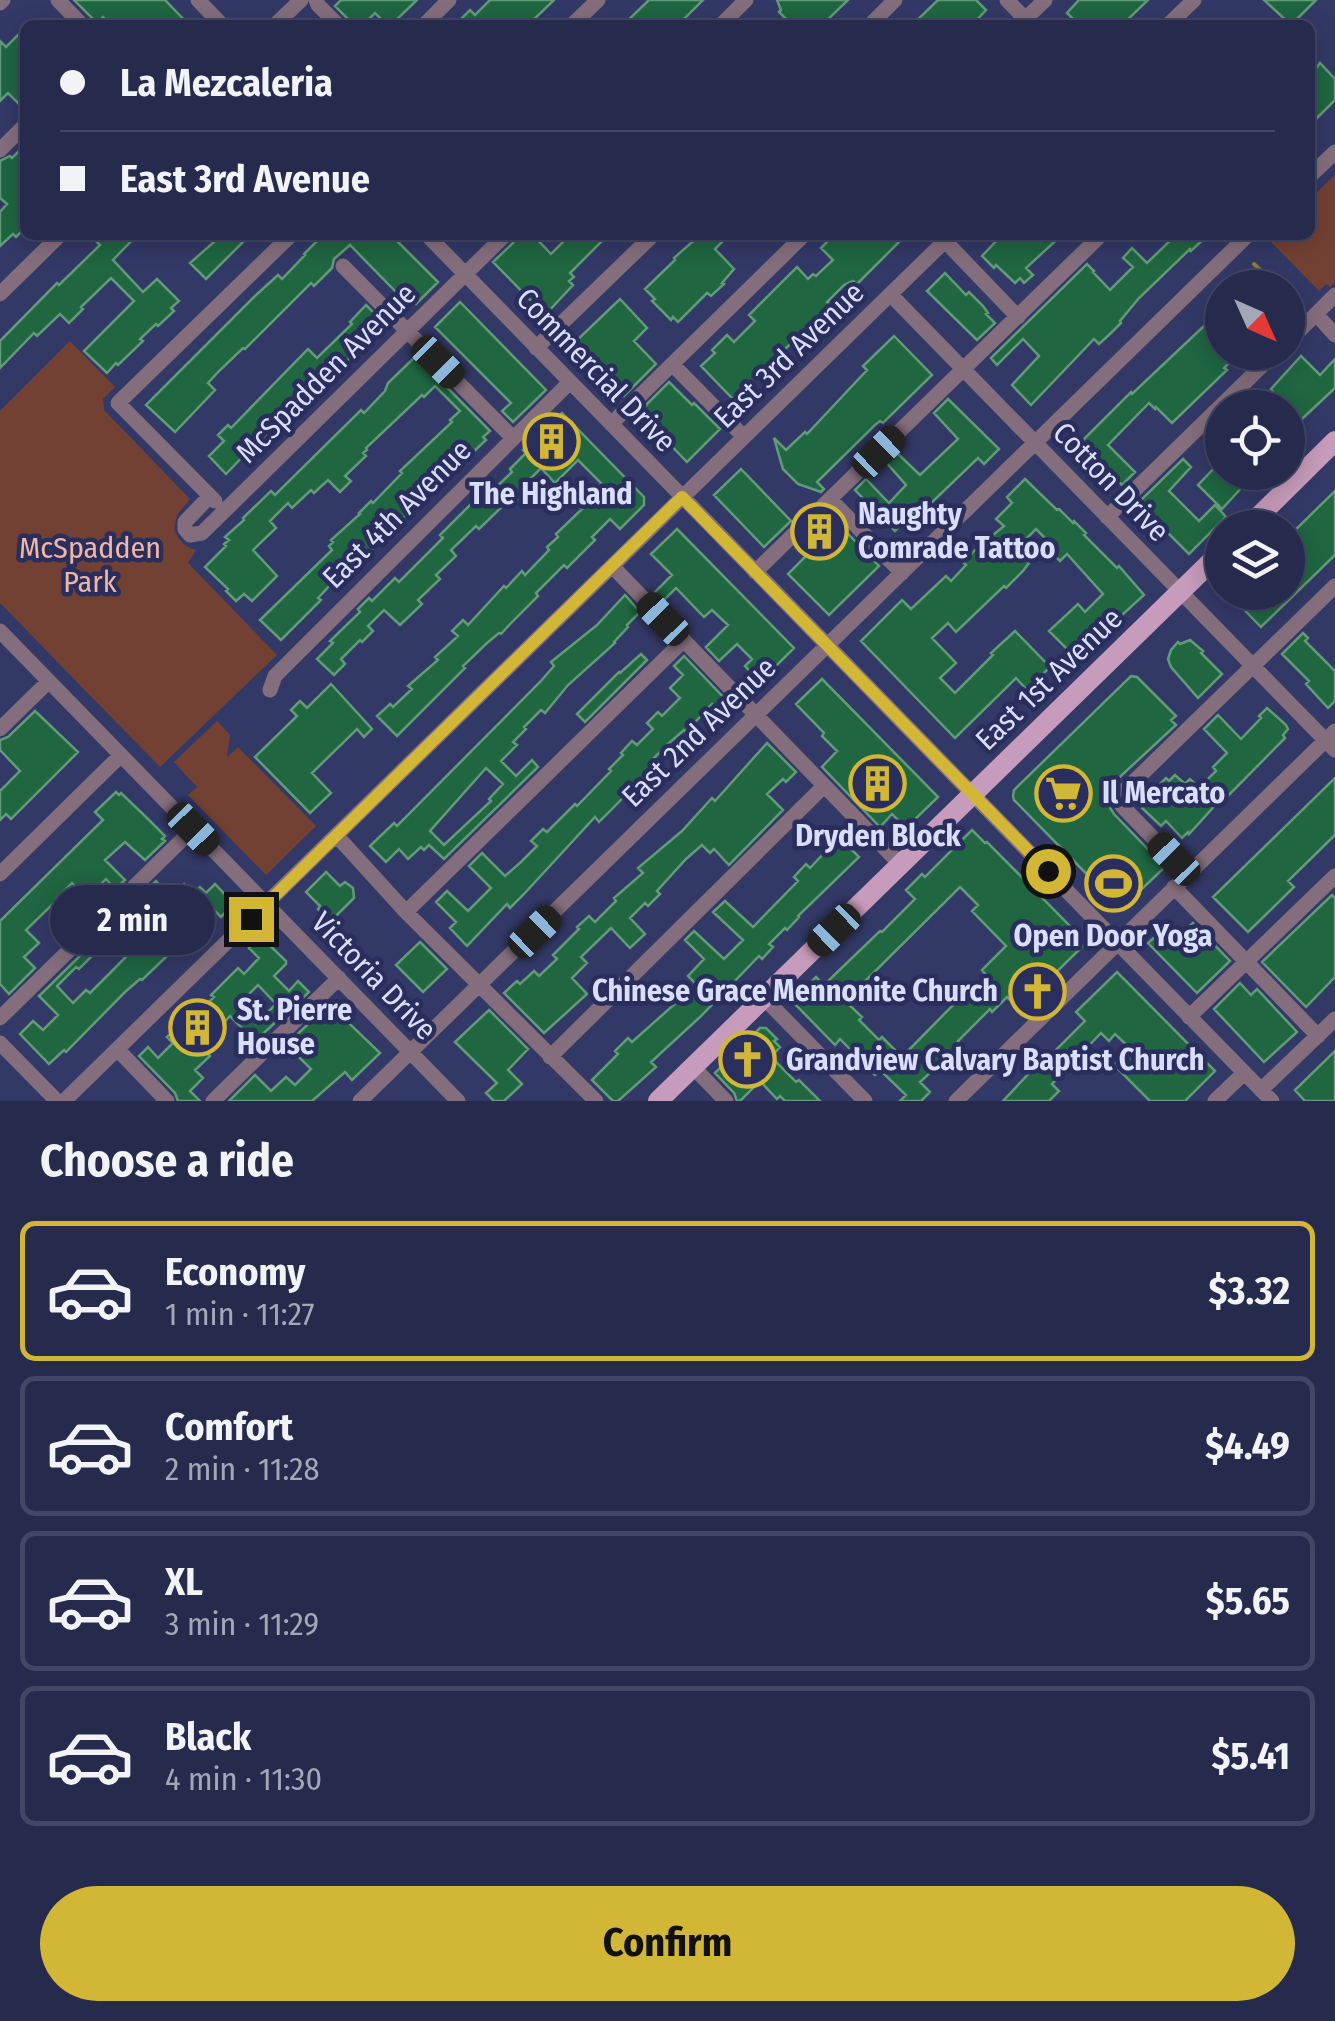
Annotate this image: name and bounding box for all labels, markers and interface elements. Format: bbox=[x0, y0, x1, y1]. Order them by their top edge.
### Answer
text: La Mezcaleria bbox=[120, 60, 333, 106]
text: East 3rd Avenue bbox=[120, 156, 370, 202]
north arrow bbox=[1205, 270, 1305, 370]
map controls bbox=[1205, 270, 1305, 610]
street label: East 3rd Avenue bbox=[707, 275, 871, 435]
street label: McSpadden Avenue bbox=[229, 276, 423, 470]
street label: Commercial Drive bbox=[509, 280, 683, 460]
car bbox=[406, 330, 470, 394]
button: locate bbox=[1205, 390, 1305, 490]
building icon: The Highland bbox=[521, 411, 581, 471]
street label: Cotton Drive bbox=[1045, 415, 1177, 549]
car bbox=[847, 420, 911, 484]
street label: East 4th Avenue bbox=[315, 432, 479, 596]
place label: The Highland bbox=[469, 476, 633, 512]
place label: Naughty Comrade Tattoo bbox=[858, 496, 1056, 566]
building icon: Naughty Comrade Tattoo bbox=[789, 501, 849, 561]
button: layers bbox=[1205, 510, 1305, 610]
park label: McSpadden Park bbox=[19, 530, 161, 600]
car bbox=[631, 587, 695, 651]
street label: East 1st Avenue bbox=[968, 600, 1130, 758]
street label: East 2nd Avenue bbox=[614, 650, 784, 814]
building icon: Dryden Block bbox=[848, 754, 908, 814]
supermarket icon: Il Mercato bbox=[1033, 763, 1093, 823]
place label: Il Mercato bbox=[1102, 775, 1225, 811]
car bbox=[161, 797, 225, 861]
place label: Dryden Block bbox=[795, 818, 962, 854]
car bbox=[1142, 827, 1206, 891]
route start bbox=[1026, 849, 1071, 894]
sports icon: Open Door Yoga bbox=[1083, 854, 1143, 914]
callout: 2 min bbox=[51, 884, 216, 954]
route end bbox=[229, 897, 274, 942]
car bbox=[802, 898, 866, 962]
car bbox=[503, 900, 567, 964]
text: 2 min bbox=[97, 901, 168, 939]
street label: Victoria Drive bbox=[304, 904, 444, 1048]
place label: Open Door Yoga bbox=[1014, 918, 1213, 954]
church icon: Chinese Grace Mennonite Church bbox=[1007, 961, 1067, 1021]
place label: Chinese Grace Mennonite Church bbox=[592, 973, 998, 1009]
place label: St. Pierre House bbox=[237, 992, 352, 1062]
building icon: St. Pierre House bbox=[168, 997, 228, 1057]
church icon: Grandview Calvary Baptist Church bbox=[717, 1030, 777, 1090]
place label: Grandview Calvary Baptist Church bbox=[786, 1042, 1204, 1078]
text: Choose a ride bbox=[40, 1134, 294, 1188]
icon: car bbox=[45, 1246, 135, 1336]
text: Economy bbox=[165, 1249, 305, 1295]
text: $3.32 bbox=[1209, 1268, 1290, 1314]
text: 1 min · 11:27 bbox=[165, 1295, 315, 1333]
icon: car bbox=[45, 1401, 135, 1491]
text: Comfort bbox=[165, 1404, 293, 1450]
text: $4.49 bbox=[1205, 1423, 1290, 1469]
text: 2 min · 11:28 bbox=[165, 1450, 319, 1488]
icon: car bbox=[45, 1556, 135, 1646]
text: XL bbox=[165, 1559, 203, 1605]
text: $5.65 bbox=[1206, 1578, 1290, 1624]
text: 3 min · 11:29 bbox=[165, 1605, 319, 1643]
icon: car bbox=[45, 1711, 135, 1801]
text: Black bbox=[165, 1714, 251, 1760]
text: $5.41 bbox=[1211, 1733, 1290, 1779]
text: 4 min · 11:30 bbox=[165, 1760, 322, 1798]
button: Confirm bbox=[40, 1886, 1295, 2001]

